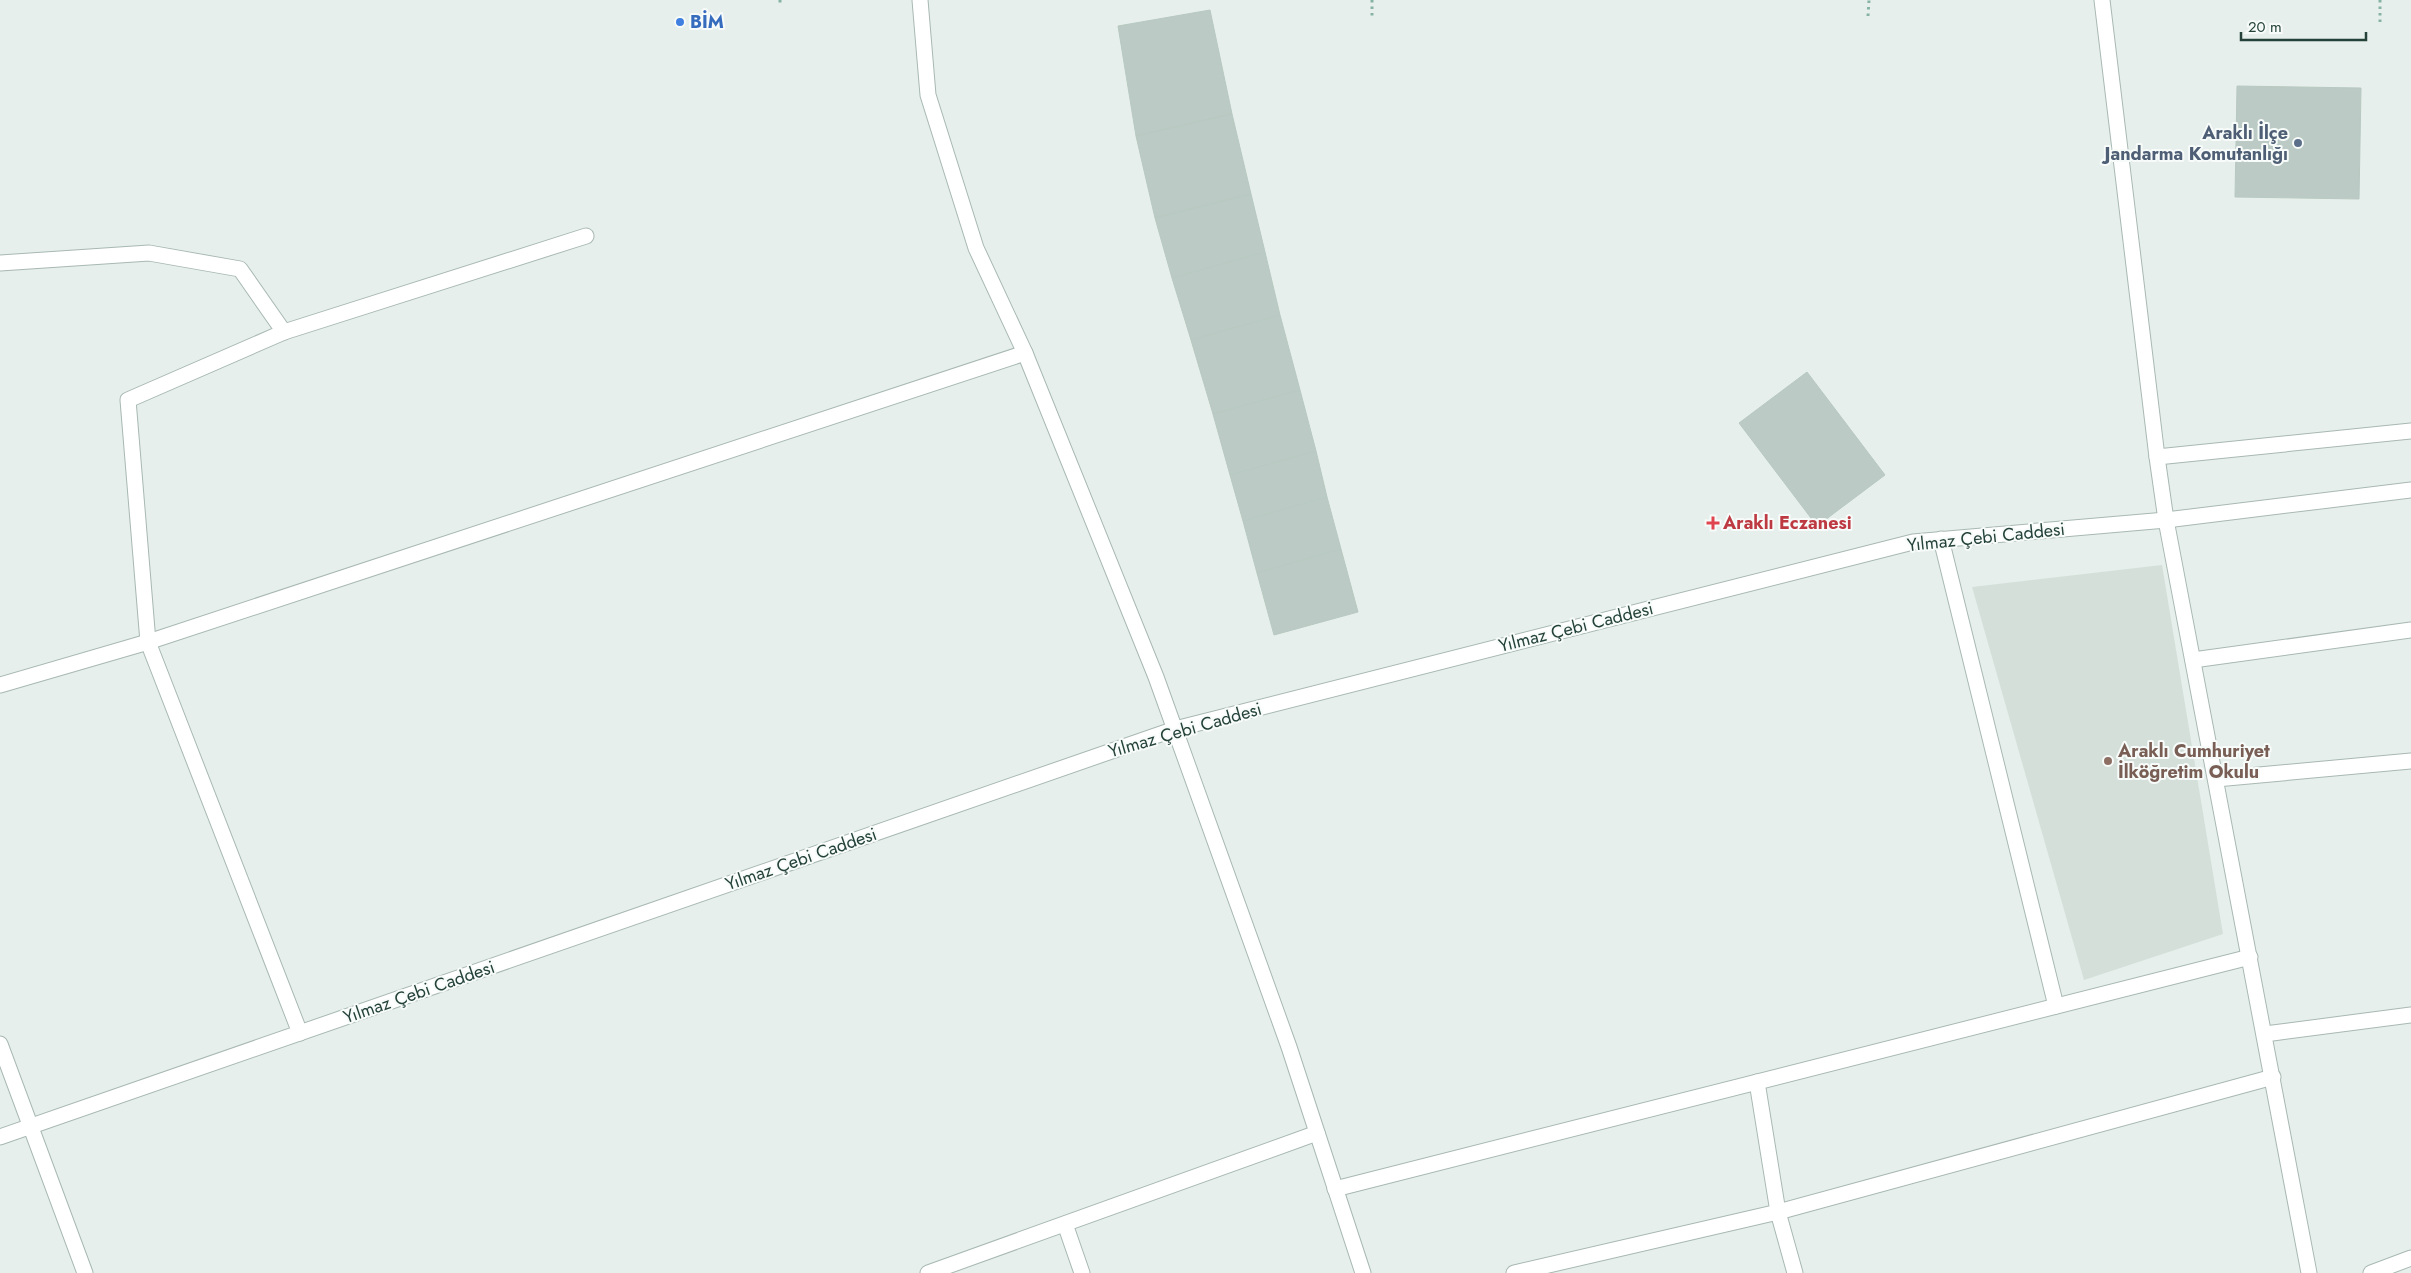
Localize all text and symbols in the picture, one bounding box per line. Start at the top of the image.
place label: BİM [690,9,724,35]
scale bar [2241,10,2366,42]
marker: BİM [674,16,686,28]
text: 20 m [2248,16,2282,38]
place label: Araklı İlçe Jandarma Komutanlığı [2102,120,2288,167]
marker: Araklı İlçe Jandarma Komutanlığı [2292,137,2304,149]
place label: Araklı Eczanesi [1722,510,1852,536]
street label: Yılmaz Çebi Caddesi [1906,516,2066,558]
marker: Araklı Eczanesi [1707,517,1719,529]
street label: Yılmaz Çebi Caddesi [1496,595,1656,659]
street label: Yılmaz Çebi Caddesi [1105,696,1265,764]
place label: Araklı Cumhuriyet İlköğretim Okulu [2117,738,2270,785]
marker: Araklı Cumhuriyet İlköğretim Okulu [2102,755,2114,767]
street label: Yılmaz Çebi Caddesi [722,821,880,897]
street label: Yılmaz Çebi Caddesi [340,954,498,1030]

